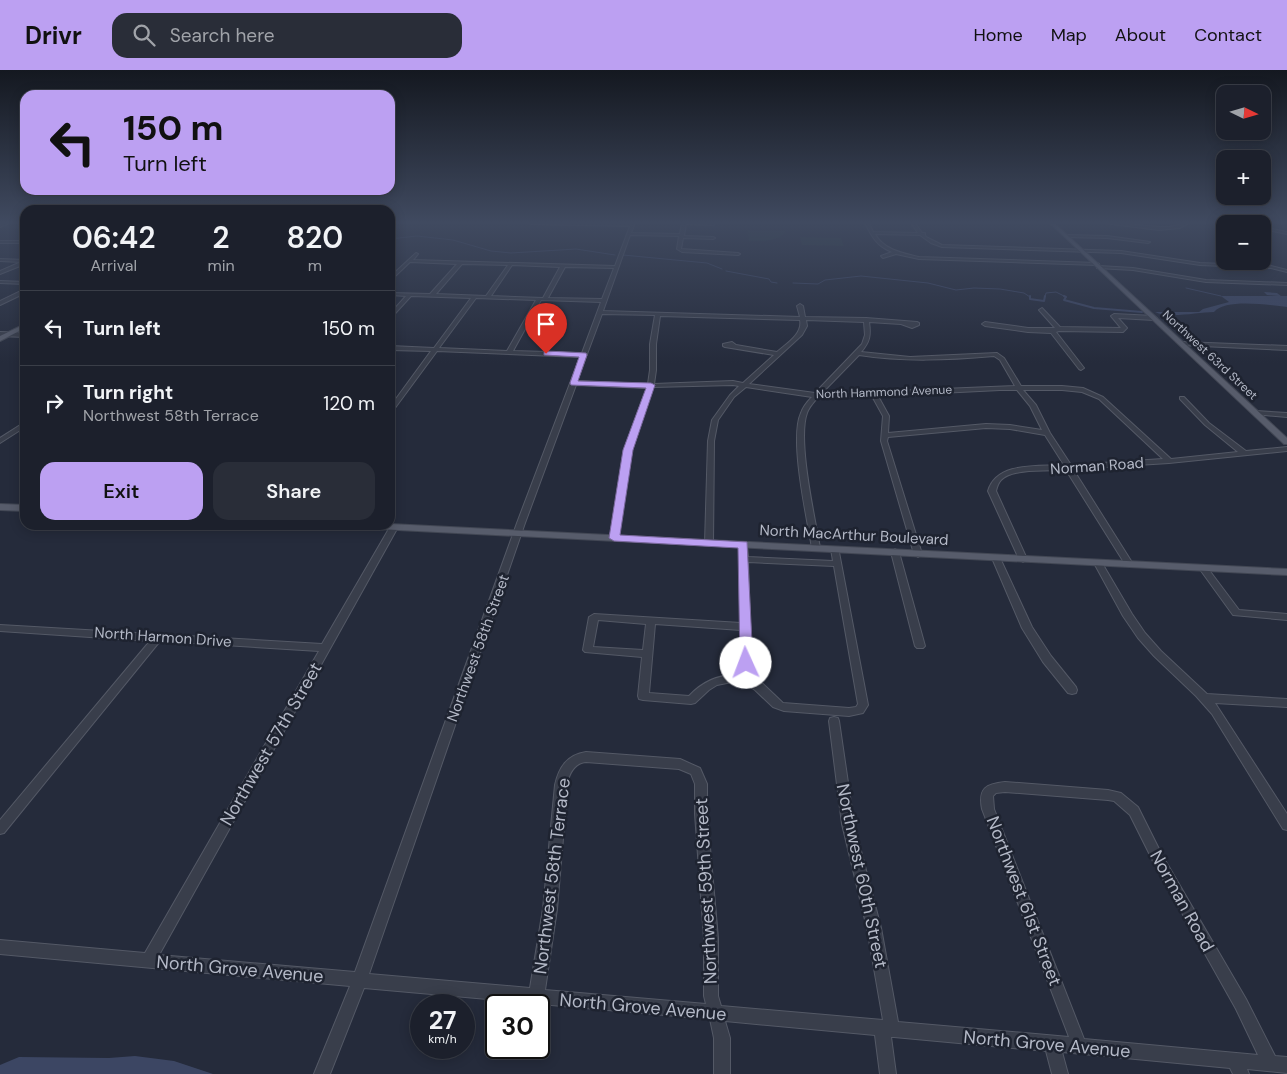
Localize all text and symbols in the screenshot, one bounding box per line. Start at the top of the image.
search box [112,13,462,58]
text: Drivr [25,20,82,51]
icon: search [130,21,158,49]
text: Search here [170,23,275,48]
text: Home [973,23,1023,47]
text: Map [1051,23,1087,47]
text: About [1115,23,1166,47]
text: Contact [1194,23,1262,47]
north arrow [1216,85,1271,140]
map controls [1216,85,1271,270]
text: 150 m [123,105,223,151]
icon: left [40,110,105,175]
text: Turn left [123,149,207,178]
button: + [1216,150,1271,205]
button: − [1216,215,1271,270]
text: 06:42 [72,218,155,257]
text: 2 [212,218,230,257]
text: 820 [287,218,343,257]
text: Arrival [90,255,137,276]
text: min [207,255,235,276]
text: m [308,255,322,276]
pin [525,303,567,354]
street label: Northwest 63rd Street [1159,307,1261,403]
icon: arrive [532,310,560,338]
icon: left [40,314,68,342]
text: Turn left [83,316,161,341]
text: 150 m [323,316,375,341]
text: Turn right [83,380,173,405]
street label: North Hammond Avenue [816,382,953,402]
icon: right [40,389,68,417]
text: 120 m [323,391,375,416]
text: Northwest 58th Terrace [83,405,259,426]
street label: Norman Road [1049,453,1145,479]
button: Exit [40,462,203,520]
button: Share [213,462,375,520]
street label: North MacArthur Boulevard [759,520,949,550]
street label: Northwest 58th Street [442,571,514,724]
street label: North Harmon Drive [94,622,232,652]
position arrow [719,636,771,688]
street label: Northwest 57th Street [214,658,328,830]
street label: Northwest 58th Terrace [528,776,576,976]
street label: Northwest 60th Street [831,782,893,970]
street label: Northwest 59th Street [689,797,723,985]
street label: Northwest 61st Street [981,813,1067,989]
street label: Norman Road [1144,846,1220,956]
street label: North Grove Avenue [156,950,324,988]
street label: North Grove Avenue [559,988,727,1026]
speed limit sign: 30 [485,994,550,1059]
text: 27 [429,1004,456,1037]
street label: North Grove Avenue [963,1025,1131,1063]
text: km/h [428,1031,457,1047]

